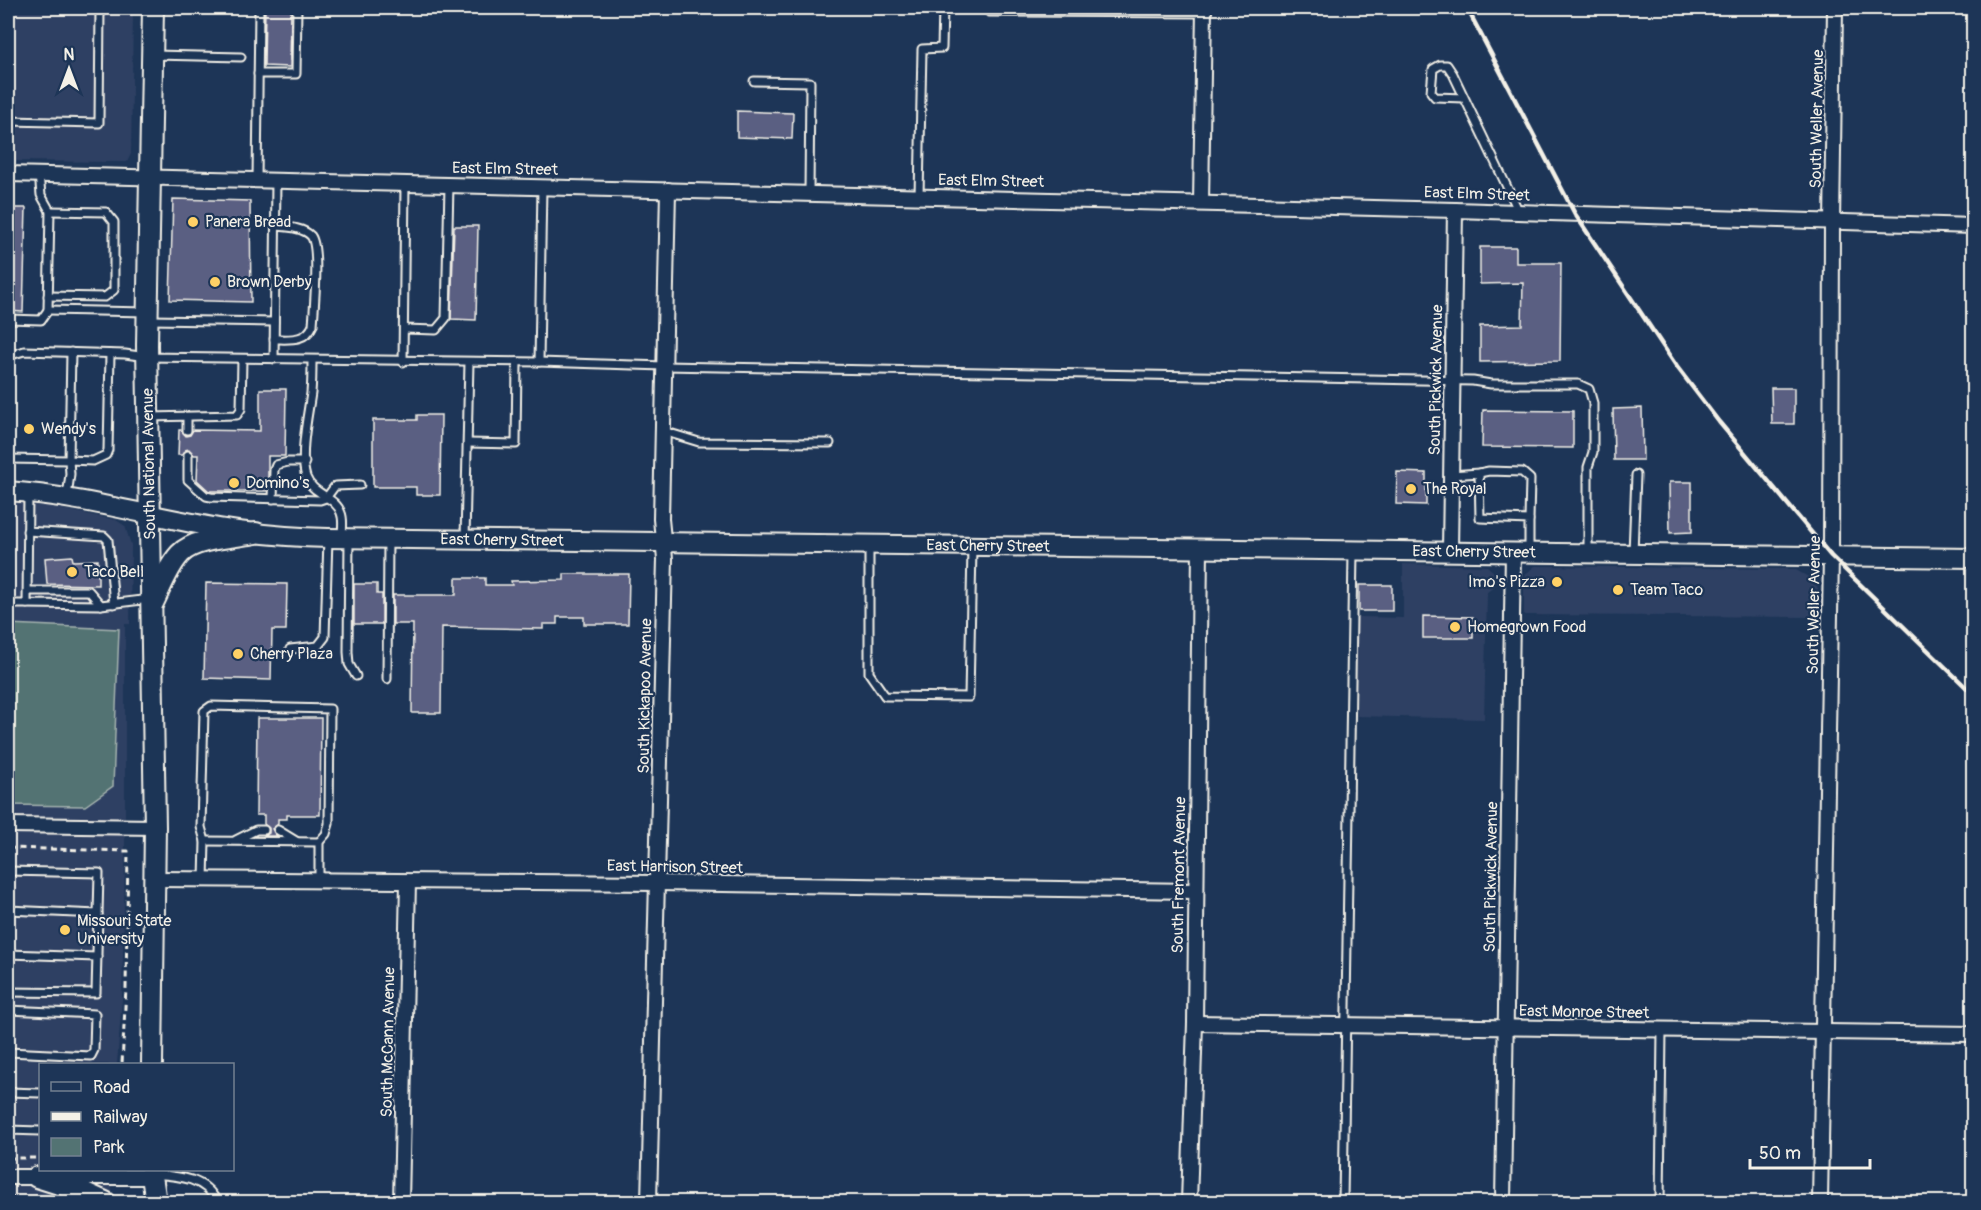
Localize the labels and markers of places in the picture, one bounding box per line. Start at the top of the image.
place label: Panera Bread [205,212,291,232]
marker: Panera Bread [186,215,200,229]
place label: Brown Derby [227,272,312,292]
marker: Brown Derby [208,275,222,289]
place label: Wendy's [41,419,96,439]
marker: Wendy's [22,422,36,436]
place label: Domino's [246,473,309,493]
marker: Domino's [227,476,241,490]
place label: The Royal [1423,479,1487,499]
marker: The Royal [1404,482,1418,496]
place label: Taco Bell [84,562,144,582]
marker: Taco Bell [65,565,79,579]
place label: Imo's Pizza [1468,572,1545,592]
marker: Imo's Pizza [1550,575,1564,589]
place label: Team Taco [1630,580,1703,600]
marker: Team Taco [1611,583,1625,597]
place label: Homegrown Food [1467,617,1586,637]
marker: Homegrown Food [1448,620,1462,634]
place label: Cherry Plaza [250,644,333,664]
marker: Cherry Plaza [231,647,245,661]
place label: Missouri State University [77,911,172,949]
marker: Missouri State University [58,923,72,937]

